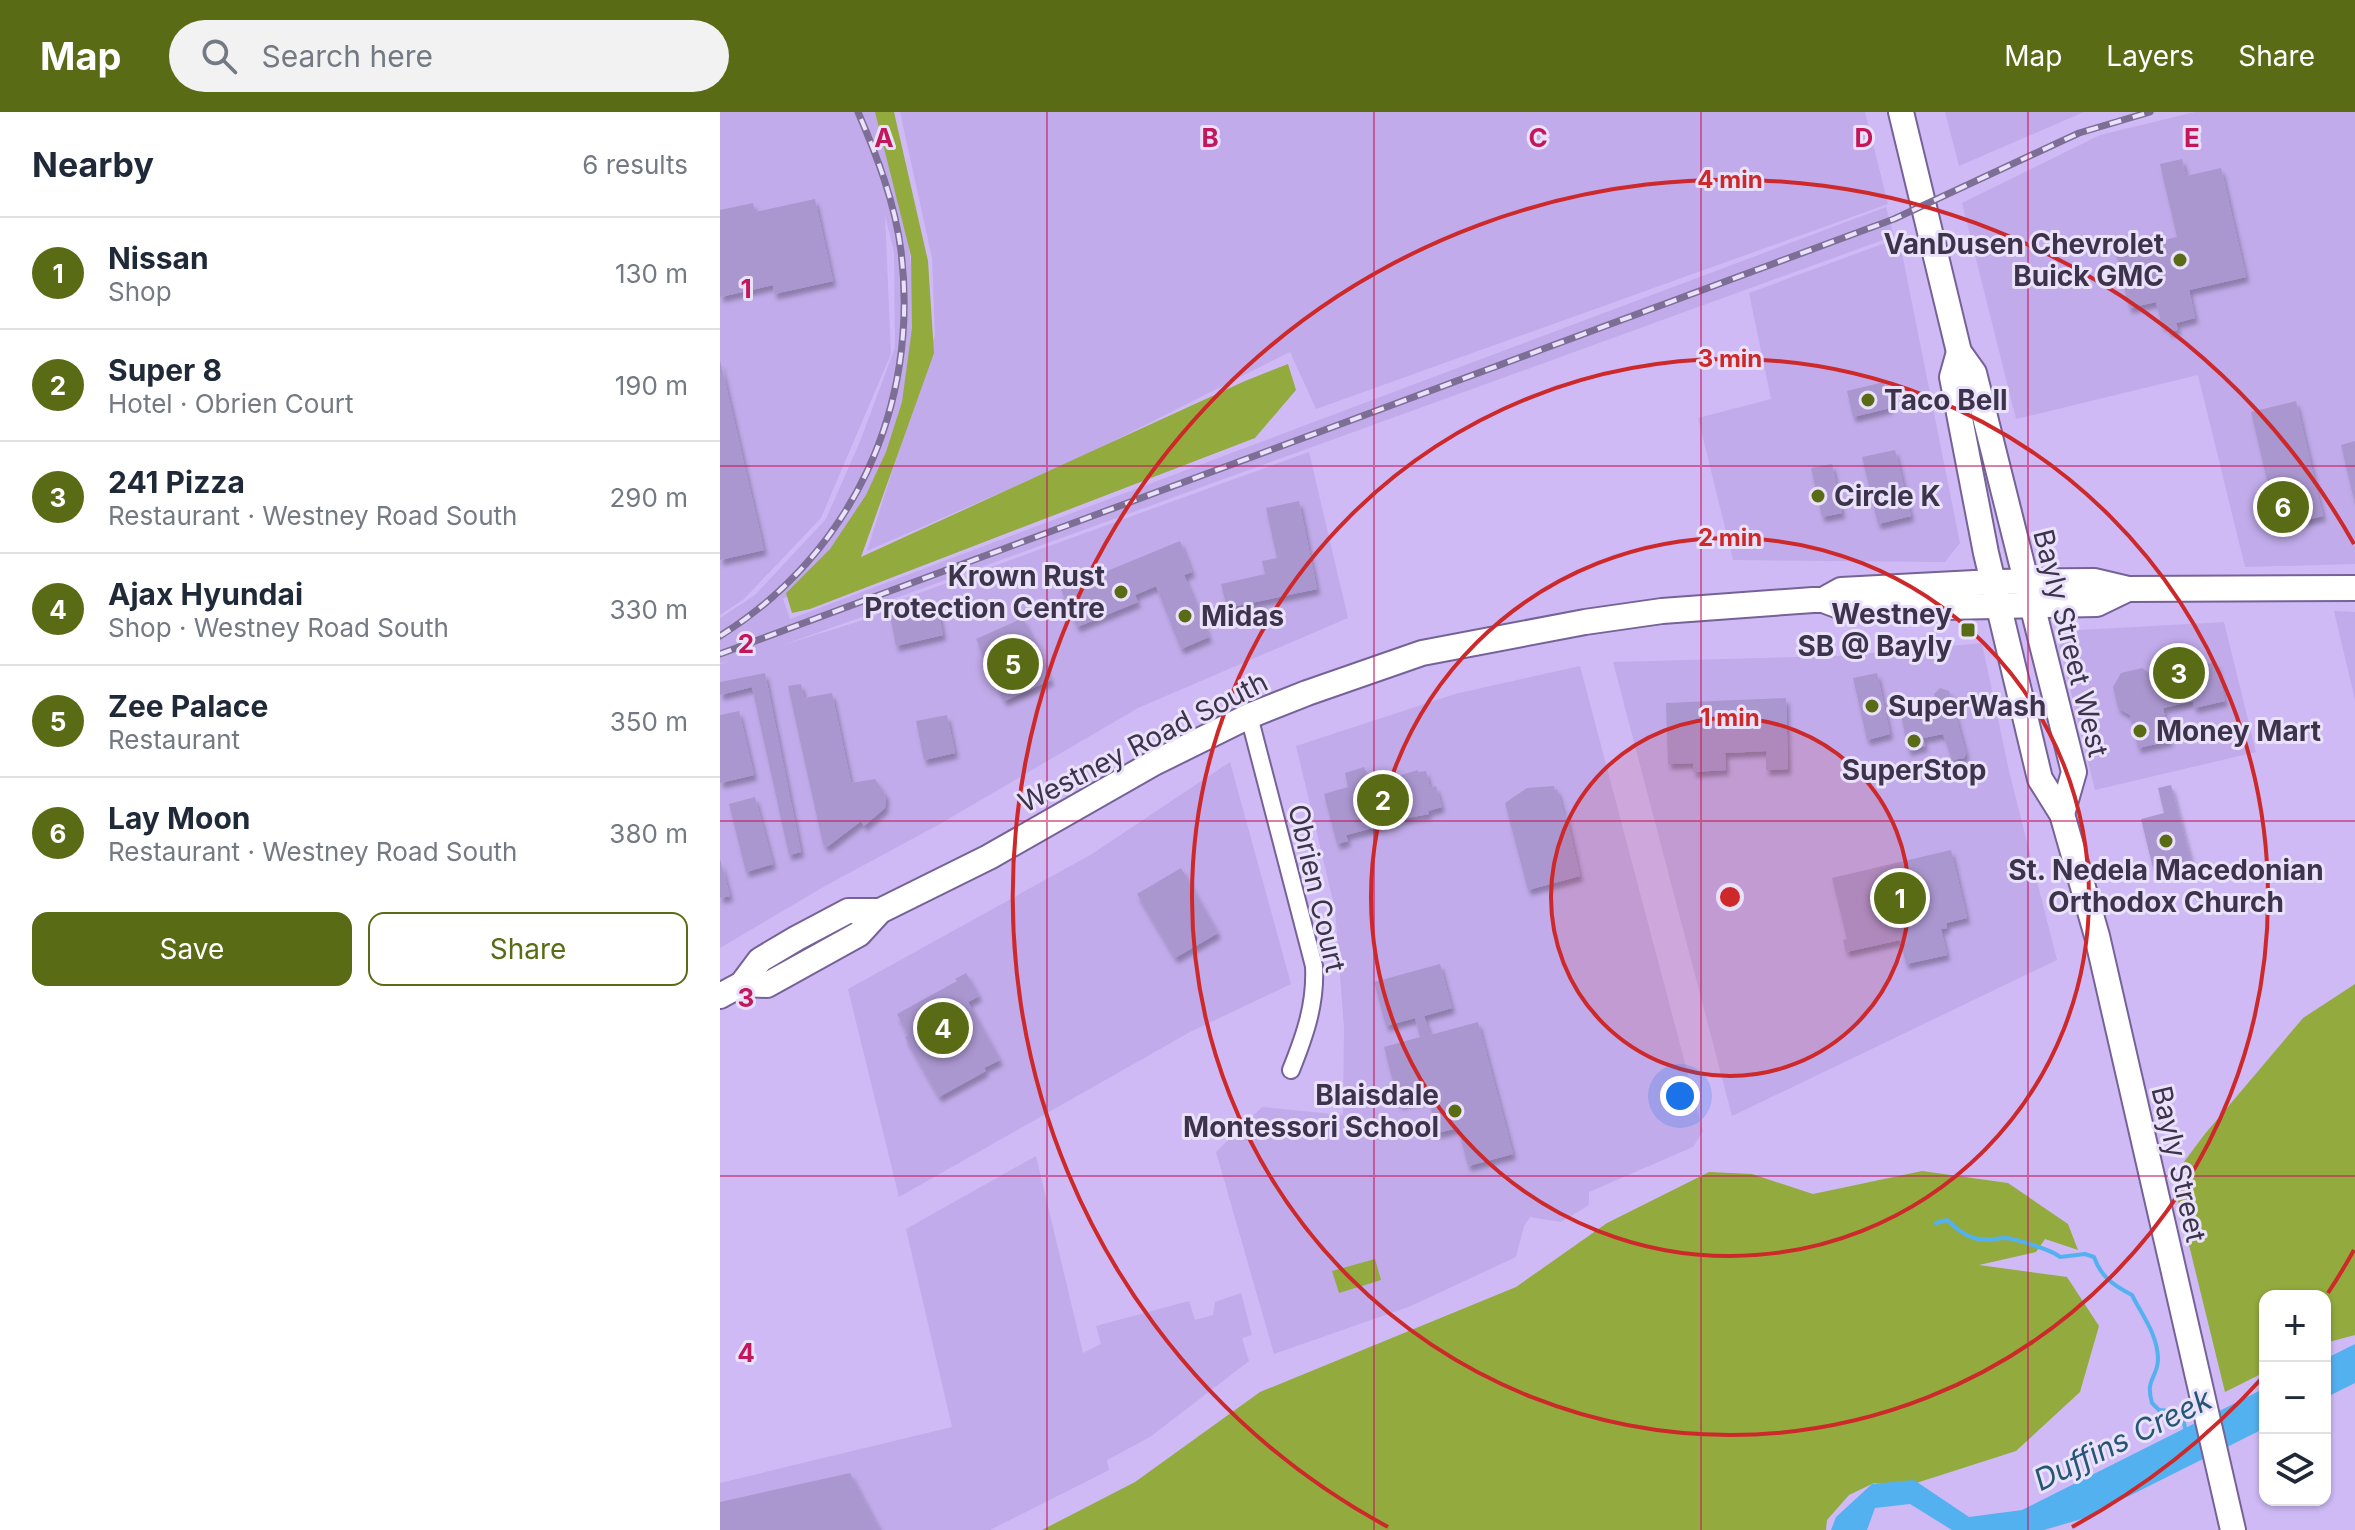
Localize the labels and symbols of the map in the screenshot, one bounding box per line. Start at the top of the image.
text: A [874,122,894,153]
text: B [1201,122,1219,153]
text: C [1528,122,1548,153]
text: D [1855,122,1873,153]
text: E [2184,122,2200,153]
text: 4 min [1697,165,1763,194]
place label: VanDusen Chevrolet Buick GMC [1883,227,2164,293]
marker: VanDusen Chevrolet Buick GMC [2171,251,2189,269]
text: 1 [740,273,752,304]
text: 3 min [1698,344,1762,373]
place label: Taco Bell [1884,383,2008,417]
marker: Taco Bell [1859,391,1877,409]
pin: 6 [2257,477,2309,537]
place label: Circle K [1834,479,1941,513]
marker: Circle K [1809,487,1827,505]
text: 2 min [1698,523,1762,552]
street label: Bayly Street West [2026,526,2116,760]
place label: Krown Rust Protection Centre [864,559,1105,625]
marker: Krown Rust Protection Centre [1112,583,1130,601]
place label: Westney SB @ Bayly [1797,597,1952,663]
place label: Midas [1201,599,1284,633]
marker: Midas [1176,607,1194,625]
marker: Westney SB @ Bayly [1959,621,1977,639]
text: 2 [738,628,754,659]
pin: 5 [987,634,1039,694]
pin: 3 [2153,643,2205,703]
street label: Westney Road South [1013,664,1273,820]
place label: SuperWash [1888,689,2046,723]
marker: SuperWash [1863,697,1881,715]
text: 1 min [1700,703,1760,732]
place label: Money Mart [2156,714,2321,748]
marker: Money Mart [2131,722,2149,740]
marker: SuperStop [1905,732,1923,750]
place label: SuperStop [1842,753,1986,787]
pin: 2 [1357,770,1409,830]
street label: Obrien Court [1281,801,1353,975]
marker: St. Nedela Macedonian Orthodox Church [2157,832,2175,850]
place label: St. Nedela Macedonian Orthodox Church [2008,853,2324,919]
pin: 1 [1874,868,1926,928]
centre of rings [1716,883,1744,911]
text: 3 [738,982,754,1013]
pin: 4 [917,998,969,1058]
your location [1660,1076,1700,1116]
place label: Blaisdale Montessori School [1183,1078,1439,1144]
street label: Bayly Street [2145,1083,2213,1245]
marker: Blaisdale Montessori School [1446,1102,1464,1120]
text: 4 [737,1337,755,1368]
water label: Duffins Creek [2028,1380,2218,1498]

